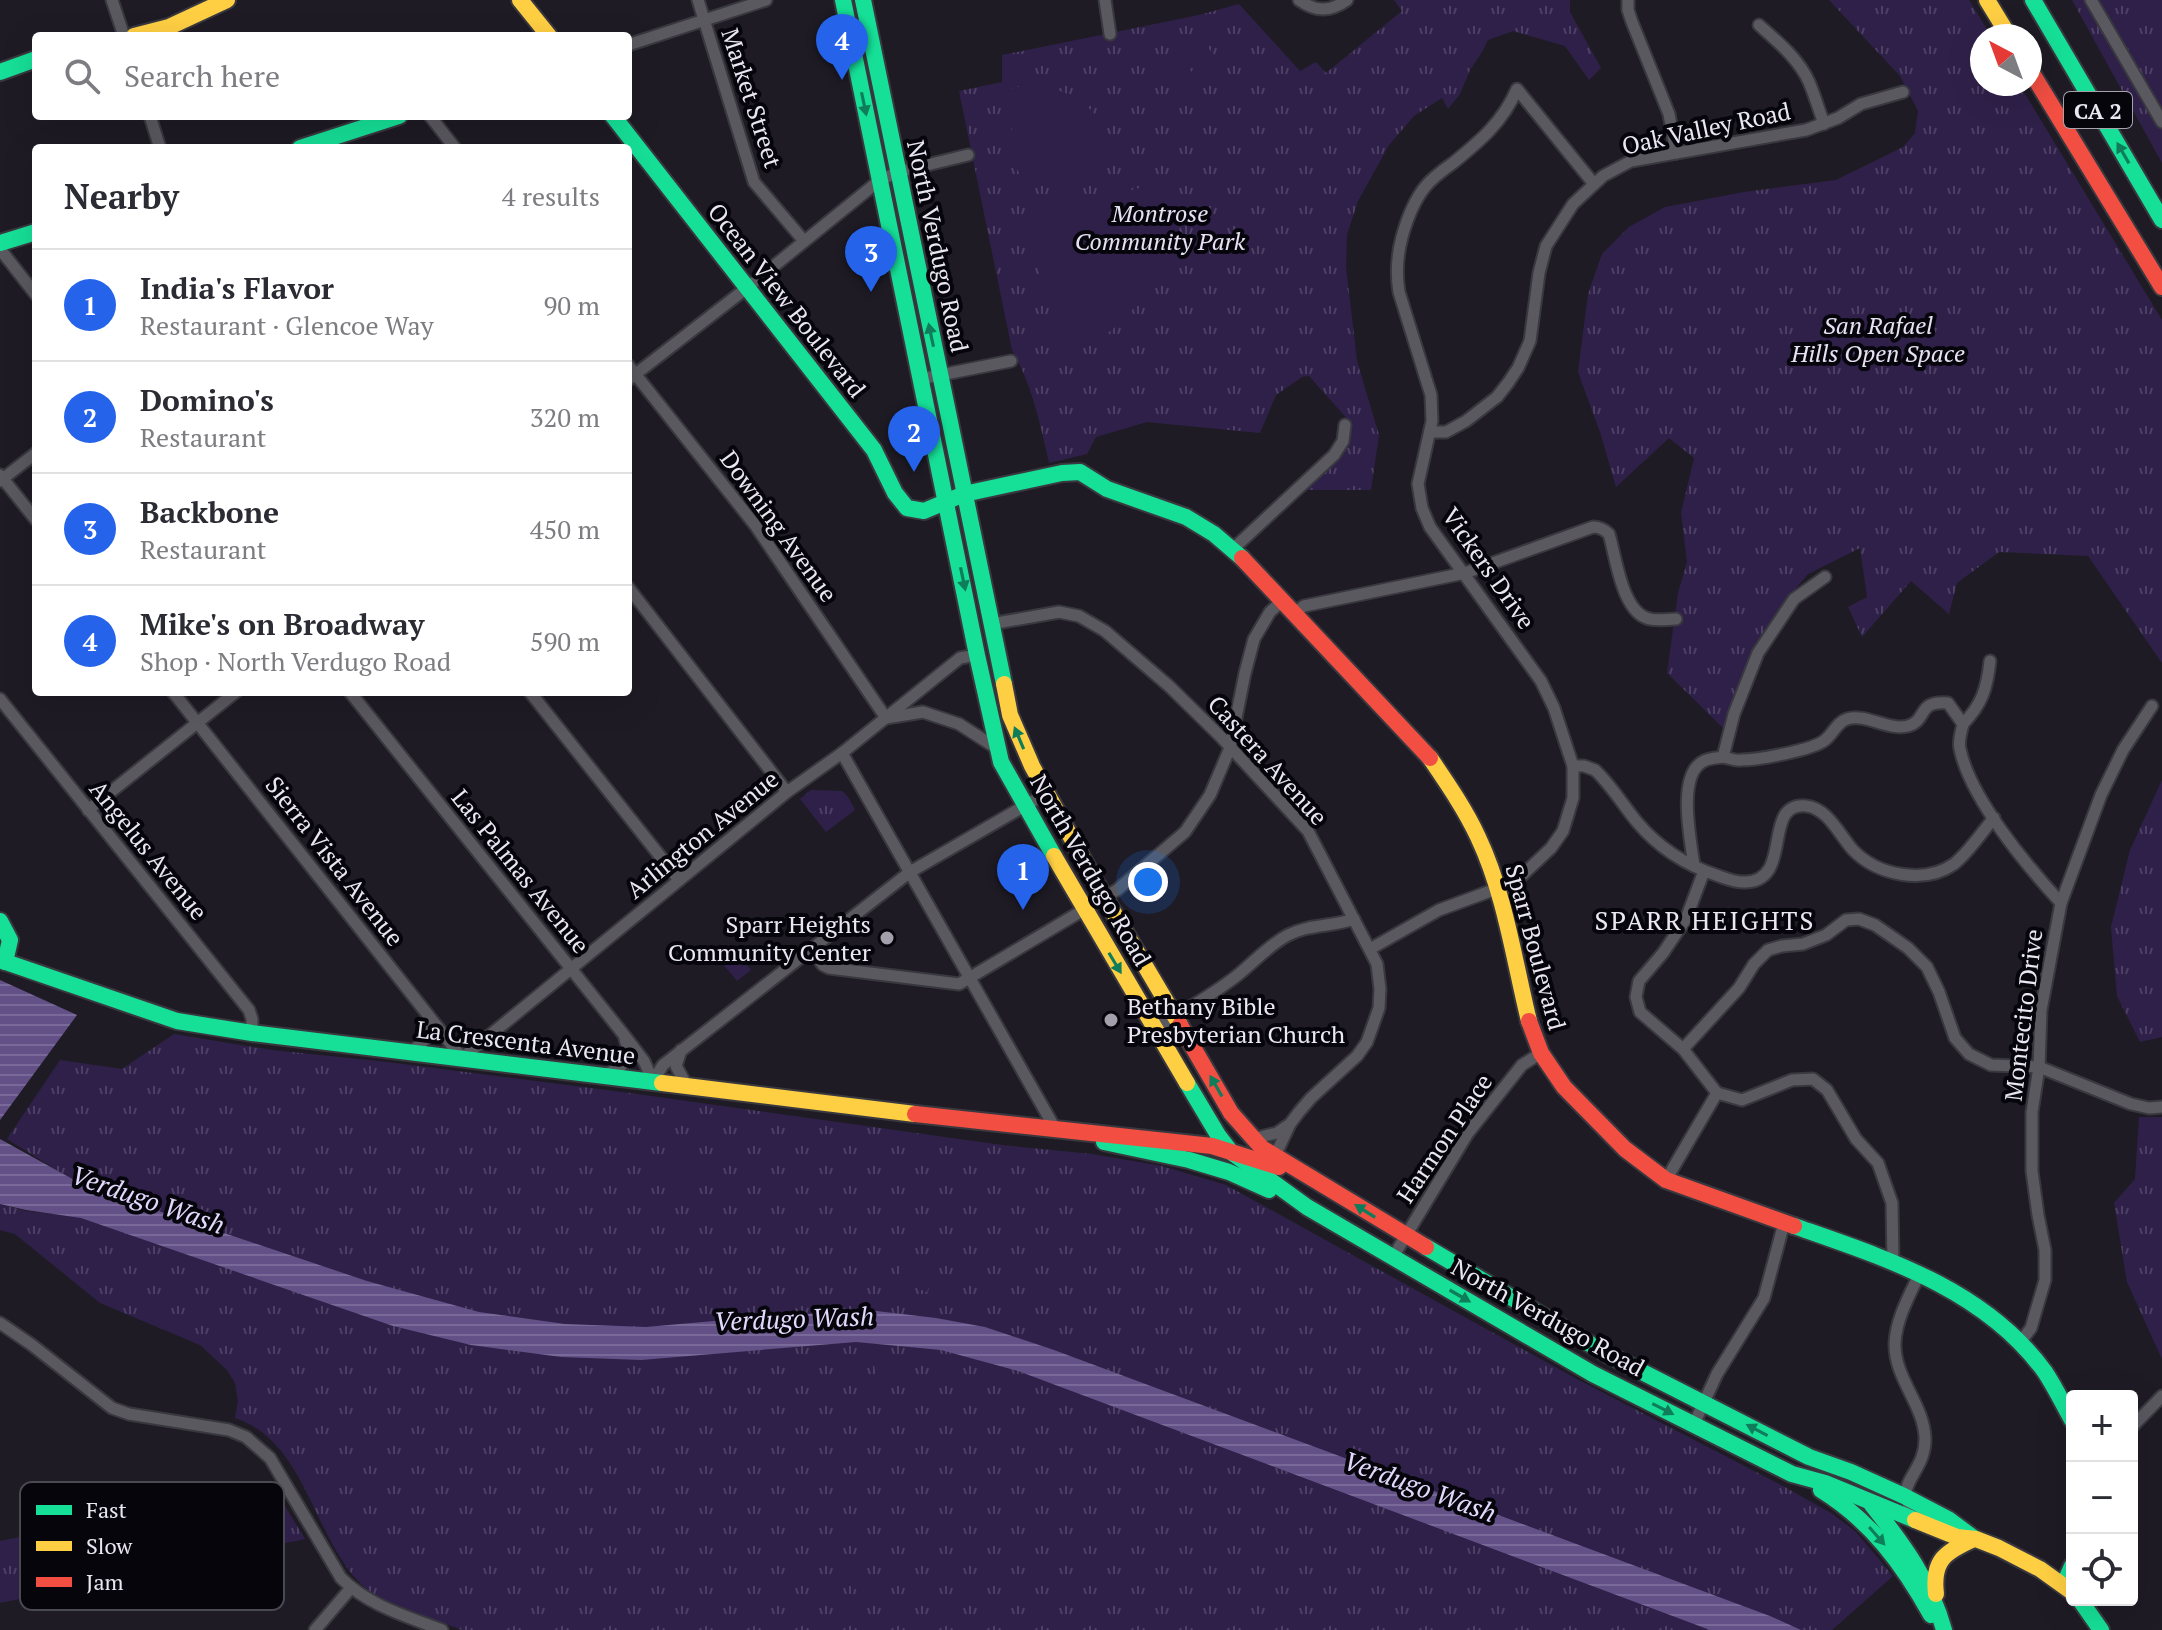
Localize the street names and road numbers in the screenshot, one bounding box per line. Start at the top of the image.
street label: Market Street [714,24,790,172]
road number: CA 2 [2064,92,2132,128]
street label: Oak Valley Road [1619,95,1793,161]
street label: North Verdugo Road [900,137,976,355]
street label: Ocean View Boulevard [701,196,873,404]
street label: Downing Avenue [713,444,845,608]
street label: Vickers Drive [1435,501,1543,635]
street label: Castera Avenue [1201,688,1335,832]
street label: Arlington Avenue [619,763,785,905]
street label: North Verdugo Road [1023,768,1159,972]
street label: Sierra Vista Avenue [259,770,411,952]
street label: Angelus Avenue [83,774,215,926]
street label: Las Palmas Avenue [445,782,597,960]
street label: Sparr Boulevard [1499,861,1573,1033]
street label: Montecito Drive [1997,927,2049,1103]
street label: La Crescenta Avenue [415,1013,637,1071]
street label: Harmon Place [1389,1067,1499,1209]
street label: North Verdugo Road [1446,1251,1650,1383]

